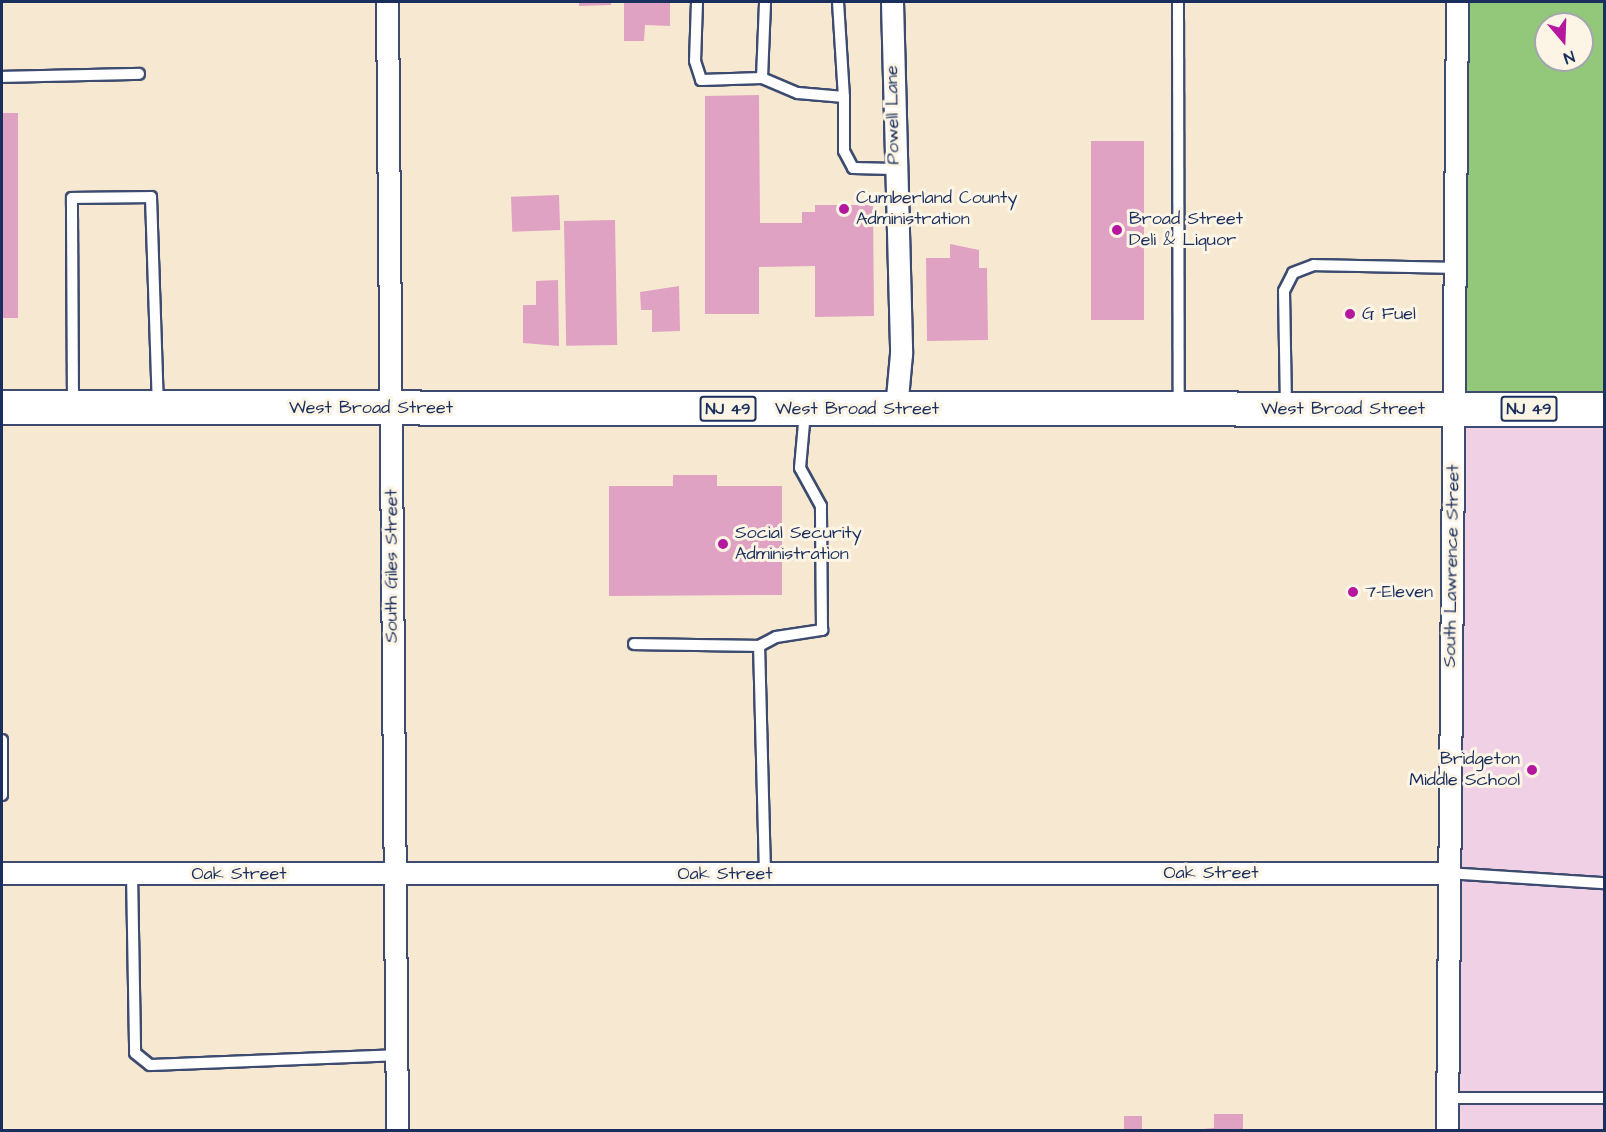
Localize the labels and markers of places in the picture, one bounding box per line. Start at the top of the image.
place label: Cumberland County Administration [856,188,1017,230]
marker: Cumberland County Administration [837,202,851,216]
place label: Broad Street Deli & Liquor [1129,209,1243,252]
marker: Broad Street Deli & Liquor [1110,223,1124,237]
place label: G Fuel [1362,303,1416,325]
marker: G Fuel [1343,307,1357,321]
place label: Social Security Administration [735,523,862,566]
marker: Social Security Administration [716,537,730,551]
place label: 7-Eleven [1365,581,1433,603]
marker: 7-Eleven [1346,585,1360,599]
place label: Bridgeton Middle School [1409,749,1520,792]
marker: Bridgeton Middle School [1525,763,1539,777]

